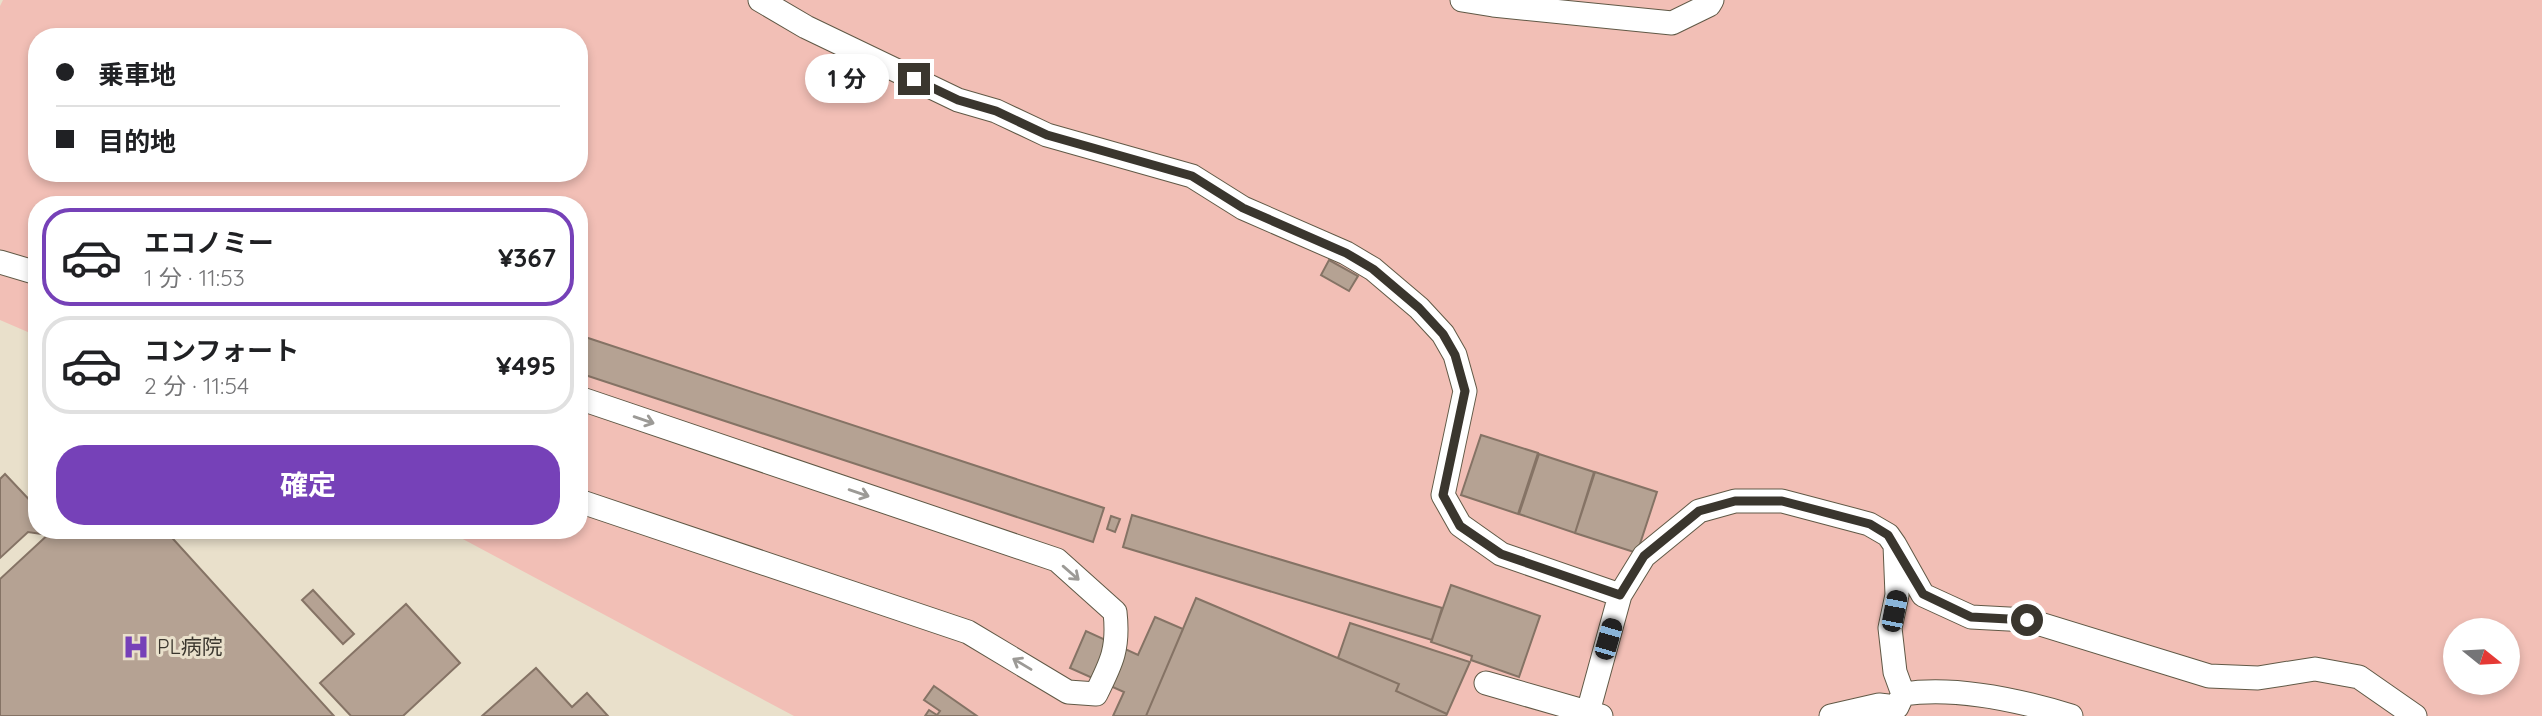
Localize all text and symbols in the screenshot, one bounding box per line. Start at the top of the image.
callout: 1 分 [806,55,890,104]
text: 乗車地 [98,58,176,91]
route end [898,63,930,95]
text: 1 分 [828,64,866,93]
text: 目的地 [98,125,176,158]
icon: car [60,226,123,289]
text: エコノミー [144,226,274,259]
text: ¥367 [498,241,556,274]
text: 1 分 · 11:53 [144,263,245,292]
icon: car [60,334,123,397]
text: コンフォート [144,334,299,367]
text: ¥495 [496,349,556,382]
text: 2 分 · 11:54 [144,371,249,400]
one-way arrow [633,414,655,427]
button: 確定 [56,445,560,525]
one-way arrow [848,488,870,500]
one-way arrow [1062,565,1080,581]
car [1880,588,1909,634]
route start [2011,604,2043,636]
car [1593,616,1624,662]
north arrow [2443,618,2520,695]
map controls [2443,618,2520,695]
hospital icon: PL病院 [121,632,151,662]
place label: PL病院 [157,633,223,659]
one-way arrow [1012,657,1032,671]

